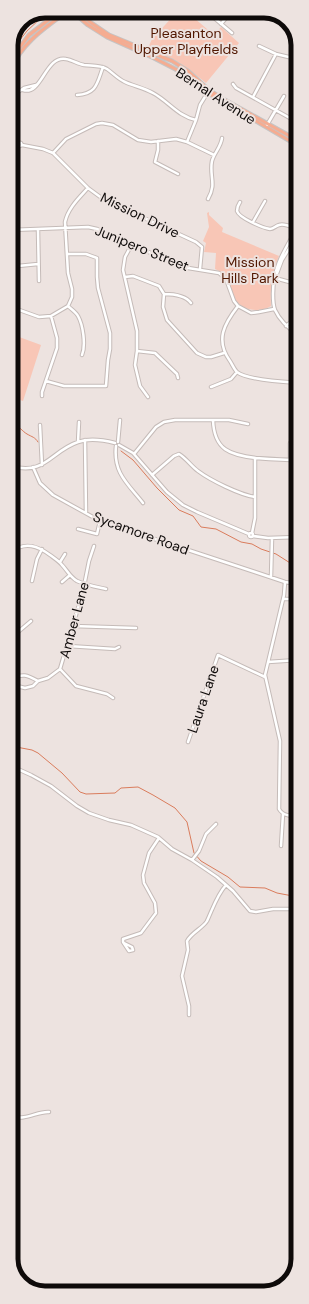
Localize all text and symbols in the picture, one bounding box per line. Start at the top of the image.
park label: Pleasanton Upper Playfields [134,24,238,58]
street label: Bernal Avenue [173,63,259,129]
street label: Mission Drive [98,188,183,242]
street label: Junipero Street [92,221,192,275]
park label: Mission Hills Park [221,253,279,287]
street label: Sycamore Road [91,507,191,559]
street label: Amber Lane [55,580,93,660]
street label: Laura Lane [183,663,223,735]

